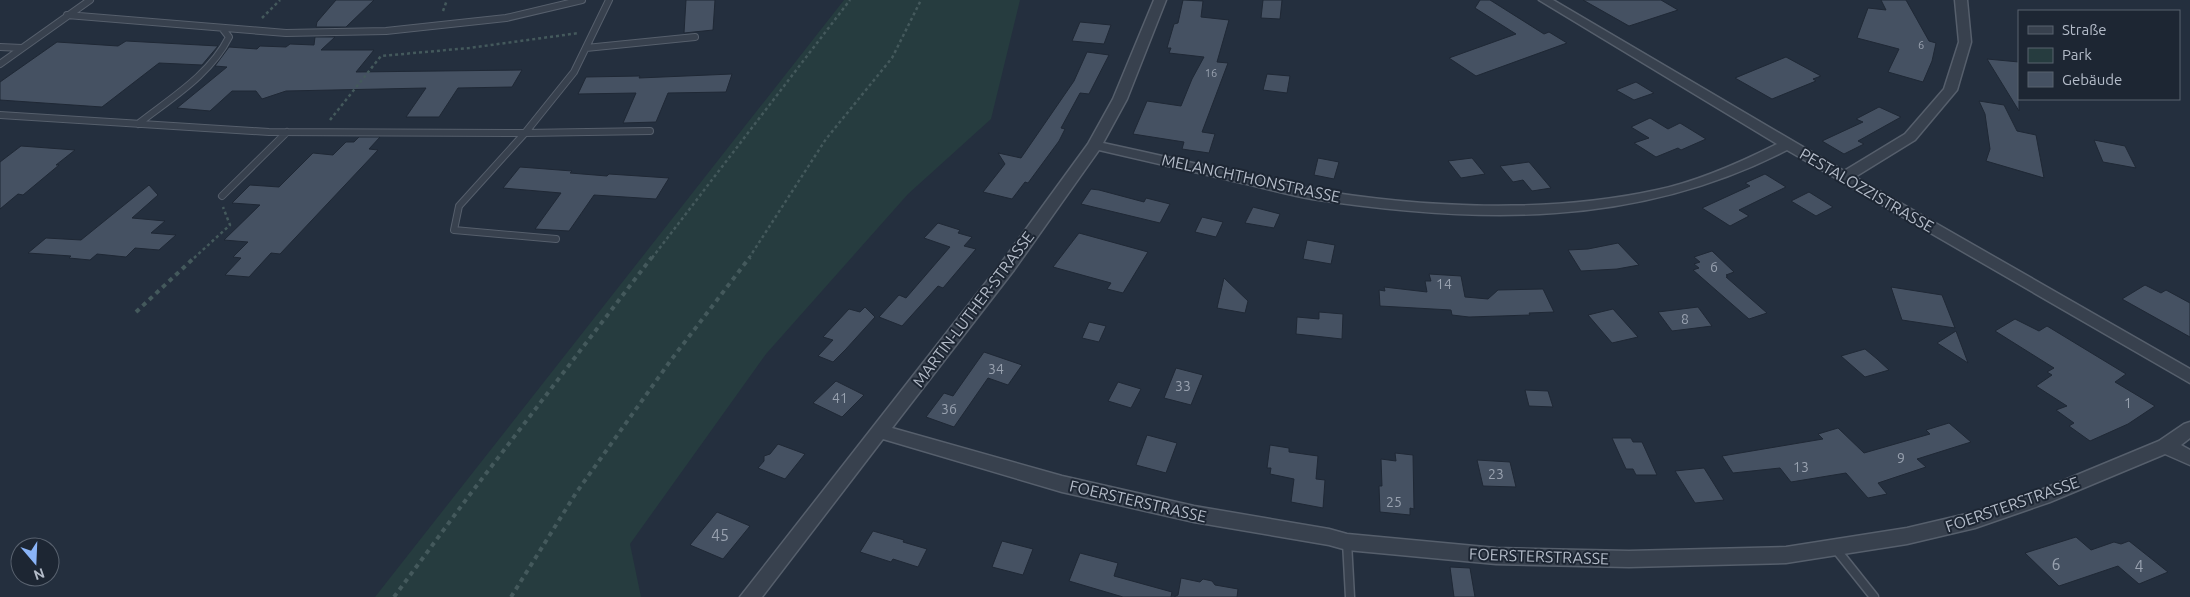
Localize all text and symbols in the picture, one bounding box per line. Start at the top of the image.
legend [2018,10,2180,100]
text: Straße [2062,21,2106,38]
house number: 6 [1918,39,1924,51]
text: Park [2062,46,2092,63]
house number: 16 [1205,67,1217,79]
text: Gebäude [2062,71,2122,88]
street label: PESTALOZZISTRASSE [1797,144,1937,236]
street label: MELANCHTHONSTRASSE [1160,150,1342,206]
street label: MARTIN-LUTHER-STRASSE [909,228,1037,390]
house number: 6 [1710,259,1718,275]
house number: 14 [1436,276,1452,292]
house number: 8 [1681,311,1689,327]
house number: 34 [988,361,1004,377]
house number: 33 [1175,378,1191,394]
house number: 41 [832,390,848,406]
house number: 1 [2124,395,2132,411]
house number: 36 [941,401,957,417]
house number: 9 [1897,450,1905,466]
house number: 13 [1793,459,1809,475]
house number: 23 [1488,466,1504,482]
street label: FOERSTERSTRASSE [1943,473,2081,535]
street label: FOERSTERSTRASSE [1068,476,1208,526]
house number: 25 [1386,494,1402,510]
house number: 45 [711,526,729,544]
north arrow [10,537,60,587]
street label: FOERSTERSTRASSE [1469,545,1609,567]
house number: 6 [2051,555,2061,573]
house number: 4 [2134,557,2144,575]
text: N [32,565,47,584]

